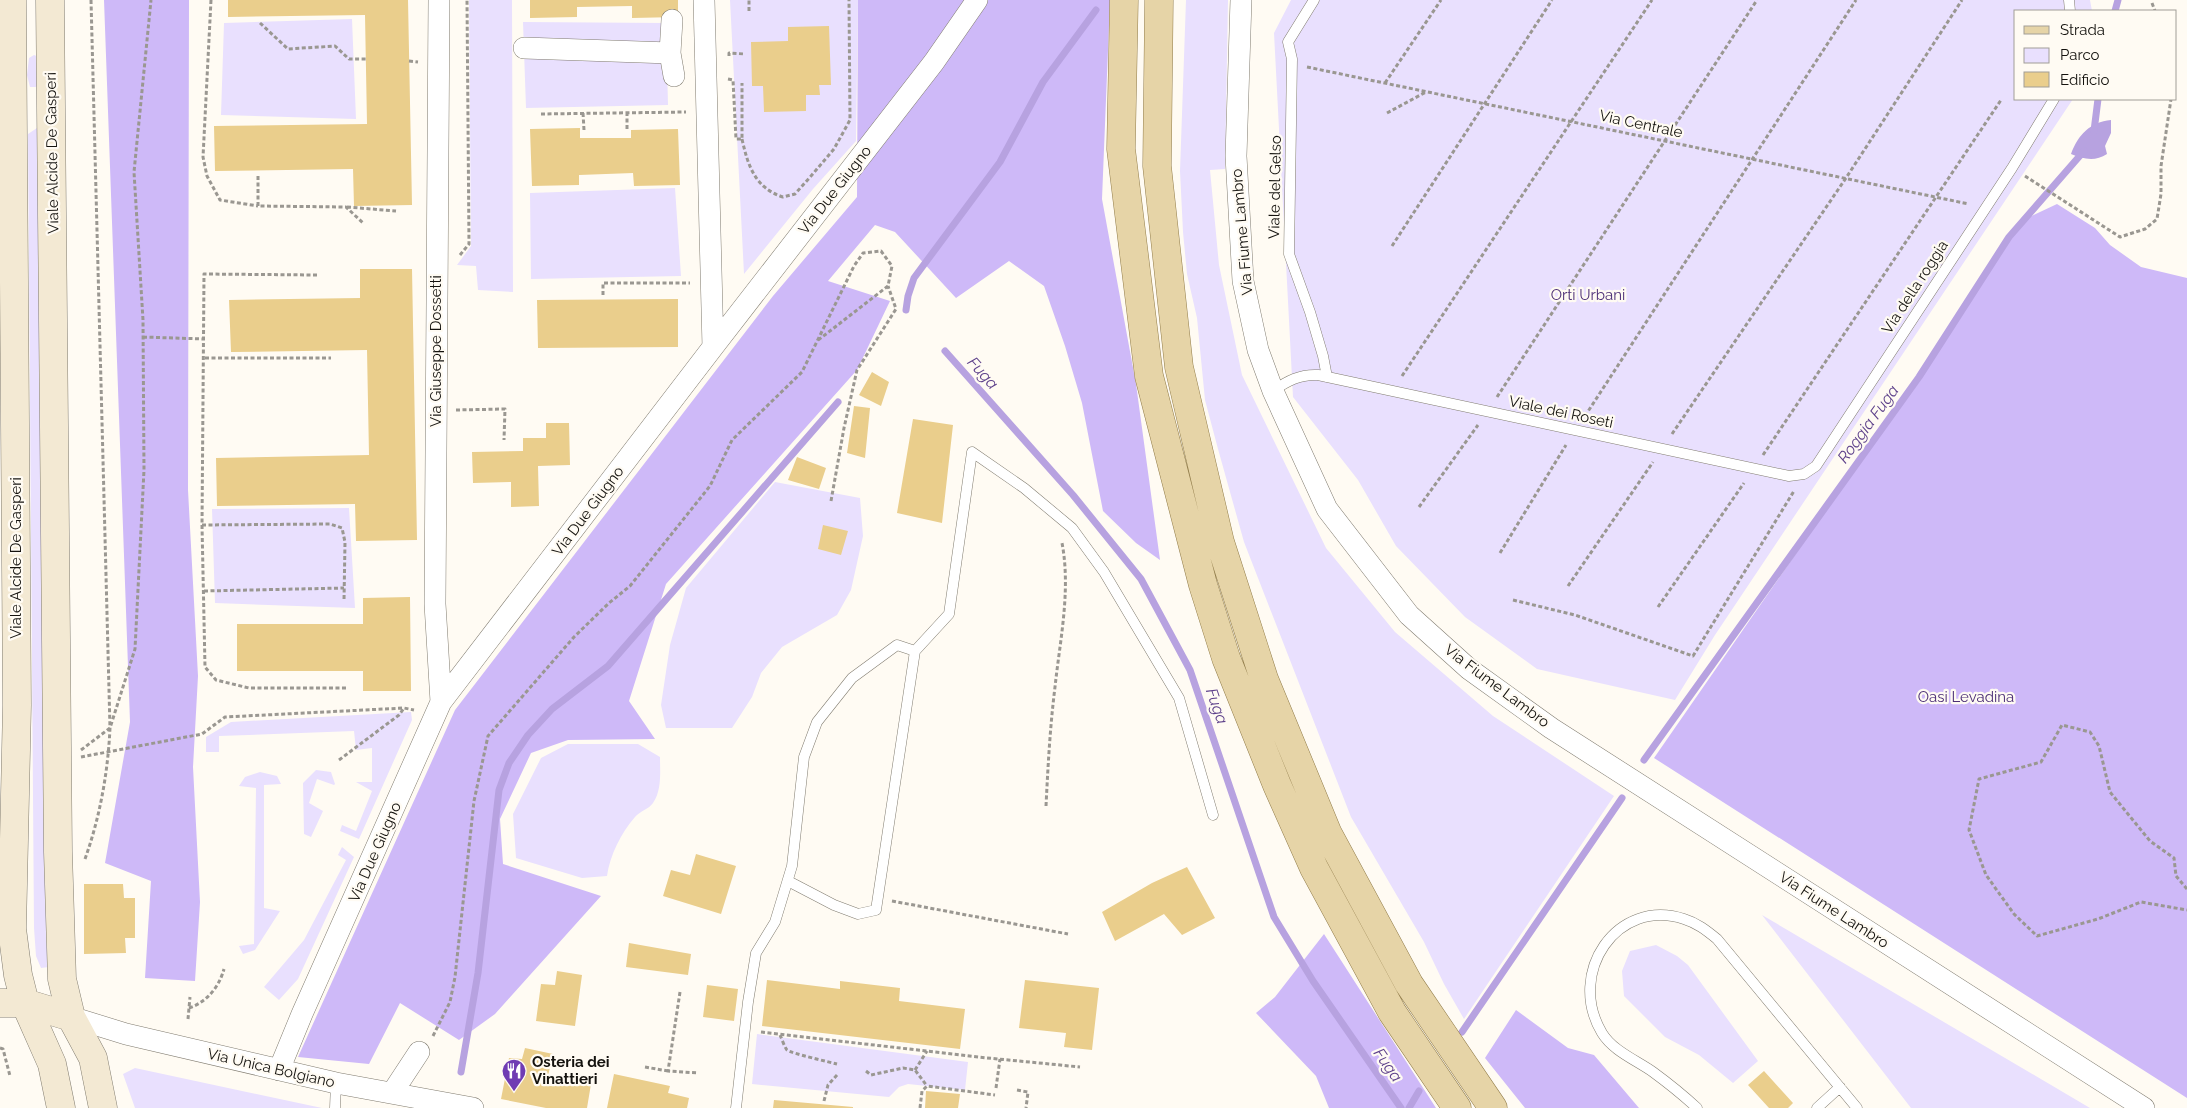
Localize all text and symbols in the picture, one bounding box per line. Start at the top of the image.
legend [2014,10,2177,100]
text: Strada [2060,21,2105,39]
text: Parco [2060,46,2100,64]
text: Edificio [2060,71,2110,89]
street label: Viale Alcide De Gasperi [42,72,62,234]
street label: Via Centrale [1598,106,1684,142]
street label: Viale del Gelso [1265,135,1285,239]
street label: Via Due Giugno [795,142,875,238]
street label: Via Fiume Lambro [1228,168,1256,296]
street label: Via della roggia [1878,237,1952,337]
street label: Via Giuseppe Dossetti [427,275,445,427]
park label: Orti Urbani [1551,286,1625,304]
water label: Fuga [964,353,1003,393]
water label: Roggia Fuga [1833,381,1903,467]
street label: Viale dei Roseti [1507,392,1615,432]
street label: Via Due Giugno [548,463,628,559]
street label: Viale Alcide De Gasperi [7,477,25,639]
street label: Via Fiume Lambro [1441,641,1553,731]
water label: Fuga [1202,686,1232,727]
park label: Oasi Levadina [1918,688,2014,706]
street label: Via Due Giugno [345,799,405,905]
street label: Via Fiume Lambro [1776,868,1892,952]
water label: Fuga [1370,1044,1407,1086]
street label: Via Unica Bolgiano [205,1045,337,1091]
place label: Osteria dei Vinattieri [532,1053,610,1088]
restaurant icon: Osteria dei Vinattieri [501,1058,527,1092]

